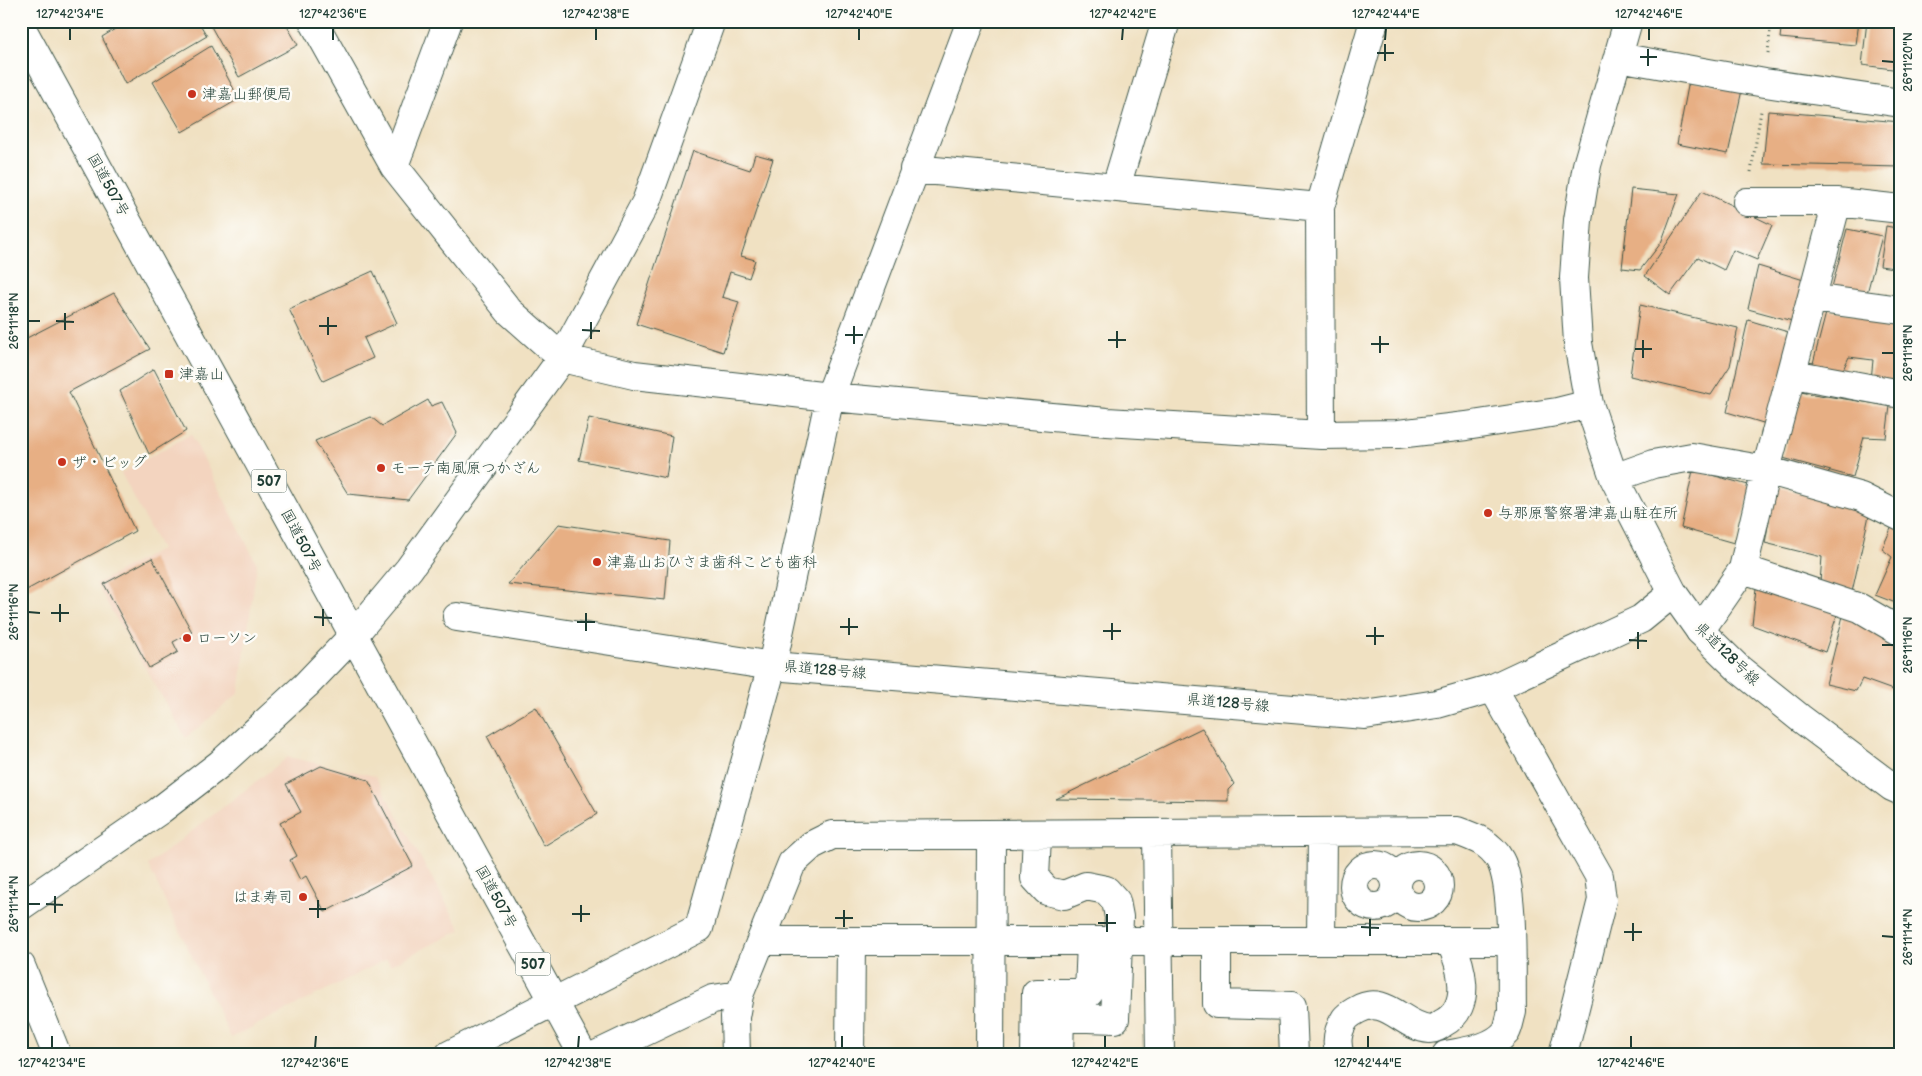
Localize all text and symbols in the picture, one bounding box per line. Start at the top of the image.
text: 127°42'34"E [36,7,104,22]
text: 127°42'36"E [299,7,367,22]
text: 127°42'38"E [563,7,630,22]
text: 127°42'40"E [826,7,893,22]
text: 127°42'42"E [1089,7,1157,22]
text: 127°42'44"E [1352,7,1420,22]
text: 127°42'46"E [1615,7,1683,22]
text: 26°11'20"N [1901,32,1916,92]
place label: 津嘉山郵便局 [202,85,292,104]
marker: 津嘉山郵便局 [186,88,198,100]
street label: 国道507号 [83,150,133,220]
text: 26°11'18"N [7,293,22,349]
text: 26°11'18"N [1901,325,1916,381]
place label: 津嘉山 [179,365,224,384]
marker: 津嘉山 [163,368,175,380]
place label: ザ・ビッグ [72,453,147,472]
marker: ザ・ビッグ [56,456,68,468]
place label: モーテ南風原つかざん [391,459,541,478]
marker: モーテ南風原つかざん [375,462,387,474]
road number: 507 [252,470,286,492]
place label: 与那原警察署津嘉山駐在所 [1498,504,1678,523]
street label: 国道507号 [276,506,326,576]
marker: 与那原警察署津嘉山駐在所 [1482,507,1494,519]
place label: 津嘉山おひさま歯科こども歯科 [607,553,817,572]
marker: 津嘉山おひさま歯科こども歯科 [591,556,603,568]
text: 26°11'16"N [7,583,22,641]
text: 26°11'16"N [1901,616,1916,674]
street label: 県道128号線 [1690,618,1764,690]
place label: ローソン [197,629,257,648]
marker: ローソン [181,632,193,644]
street label: 県道128号線 [783,657,867,683]
street label: 県道128号線 [1186,690,1270,716]
street label: 国道507号 [471,862,521,932]
text: 26°11'14"N [7,875,22,933]
place label: はま寿司 [233,888,293,907]
marker: はま寿司 [297,891,309,903]
text: 26°11'14"N [1901,908,1916,966]
road number: 507 [516,952,550,976]
text: 127°42'34"E [18,1056,86,1071]
text: 127°42'36"E [281,1056,349,1071]
text: 127°42'38"E [545,1056,612,1071]
text: 127°42'40"E [809,1056,876,1071]
text: 127°42'42"E [1071,1056,1139,1071]
text: 127°42'44"E [1334,1056,1402,1071]
text: 127°42'46"E [1597,1056,1665,1071]

